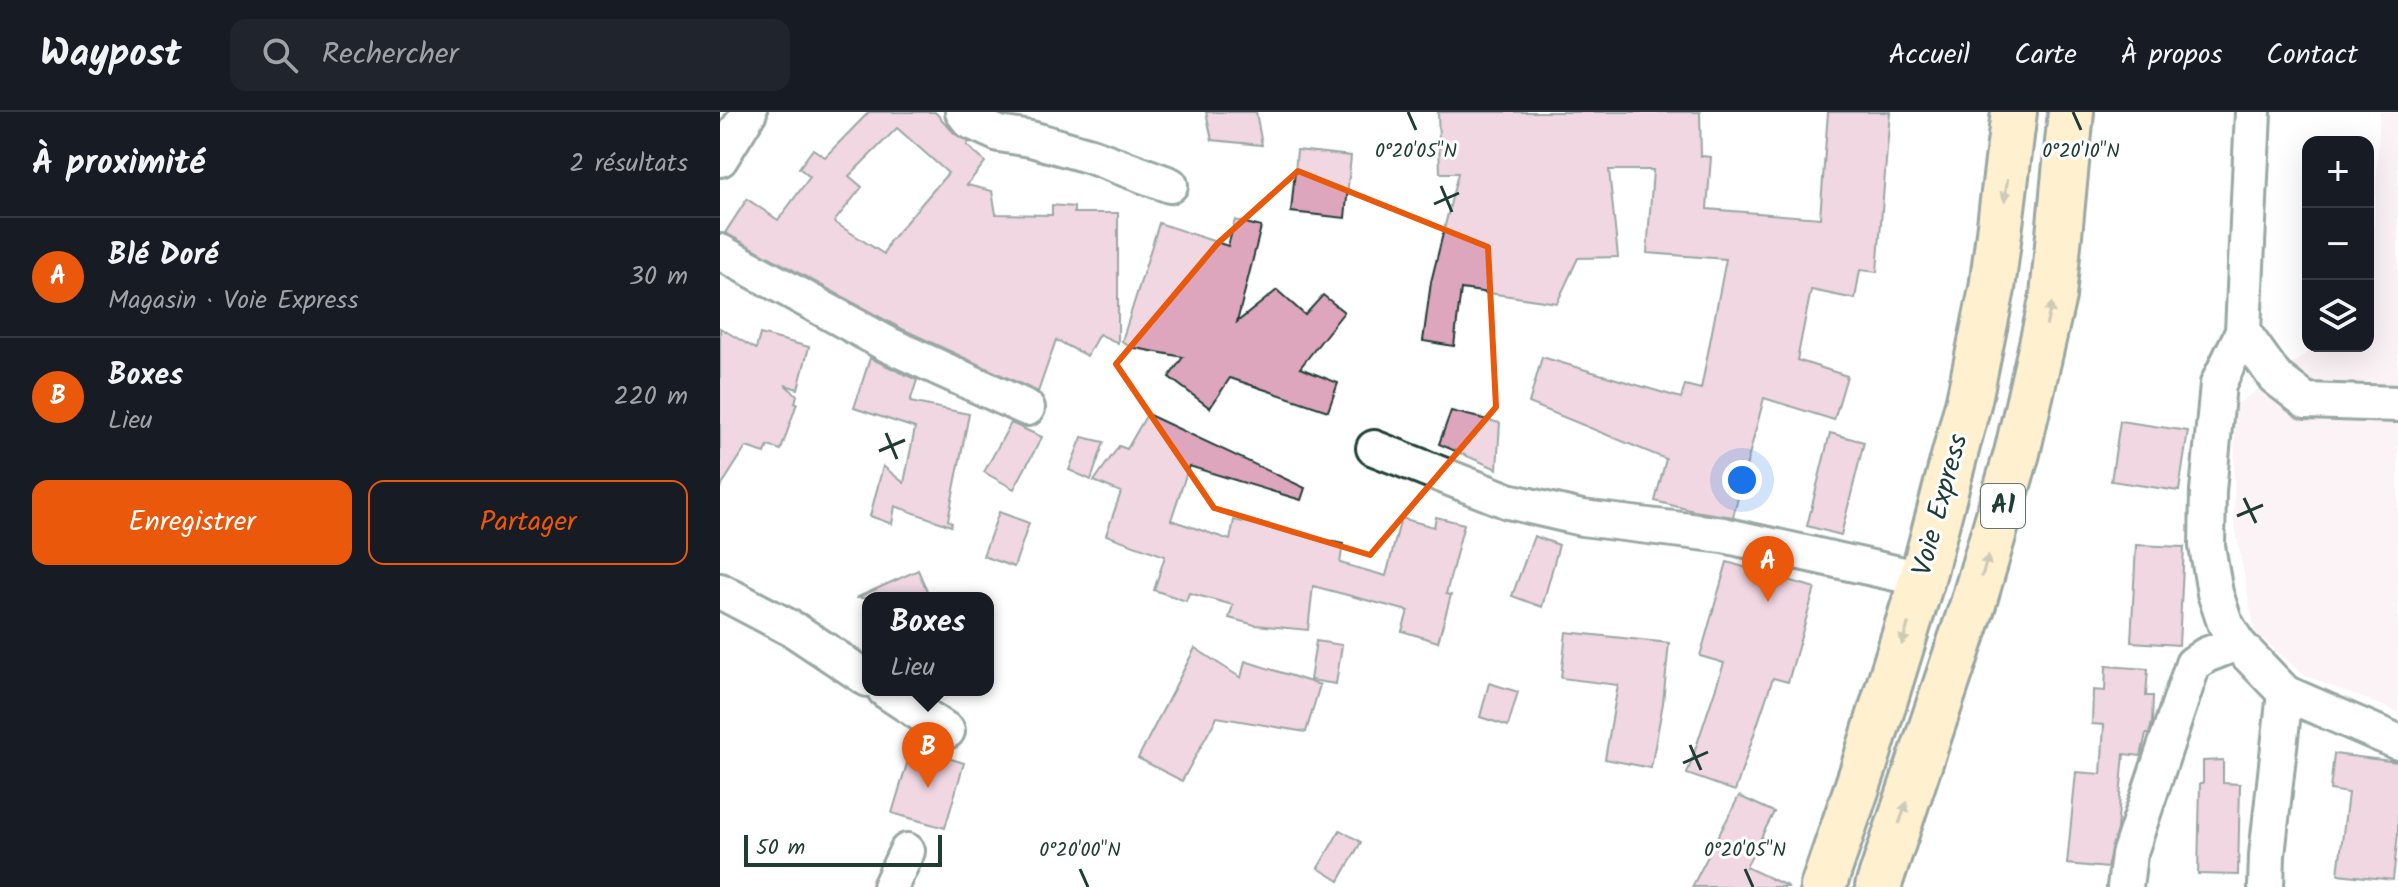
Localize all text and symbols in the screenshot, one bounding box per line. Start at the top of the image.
search box [230,19,790,91]
text: Waypost [40,25,182,85]
text: Rechercher [322,31,458,79]
icon: search [258,33,302,77]
text: Accueil [1889,33,1970,78]
text: Carte [2014,33,2077,78]
text: À propos [2121,33,2222,78]
text: Contact [2266,33,2358,78]
text: 0°20'05"N [1375,136,1457,168]
text: 0°20'10"N [2042,136,2120,168]
map controls [2302,136,2374,352]
button: + [2302,136,2374,208]
text: À proximité [32,137,205,191]
text: 2 résultats [569,143,688,185]
one-way arrow [1999,177,2012,202]
button: − [2302,208,2374,280]
text: Blé Doré [108,232,218,280]
text: A [50,256,66,298]
text: 30 m [629,256,688,298]
text: Magasin · Voie Express [108,280,359,322]
button: layers [2302,280,2374,352]
one-way arrow [2043,302,2056,327]
text: Boxes [108,352,183,400]
text: B [50,376,66,418]
text: 220 m [614,376,688,418]
text: Lieu [108,400,153,442]
street label: Voie Express [1900,429,1982,581]
your location [1722,460,1762,500]
button: Enregistrer [32,480,352,565]
button: Partager [368,480,688,565]
road number: A1 [1981,484,2025,528]
pin: A [1742,536,1794,602]
one-way arrow [1979,554,1992,578]
popup [862,592,994,696]
text: Boxes [890,599,966,647]
one-way arrow [1898,622,1911,646]
text: Lieu [890,647,935,689]
pin: B [902,722,954,788]
one-way arrow [1897,801,1909,825]
scale bar [744,831,942,867]
text: 50 m [756,831,805,866]
text: 0°20'00"N [1039,835,1121,867]
text: 0°20'05"N [1704,835,1786,867]

